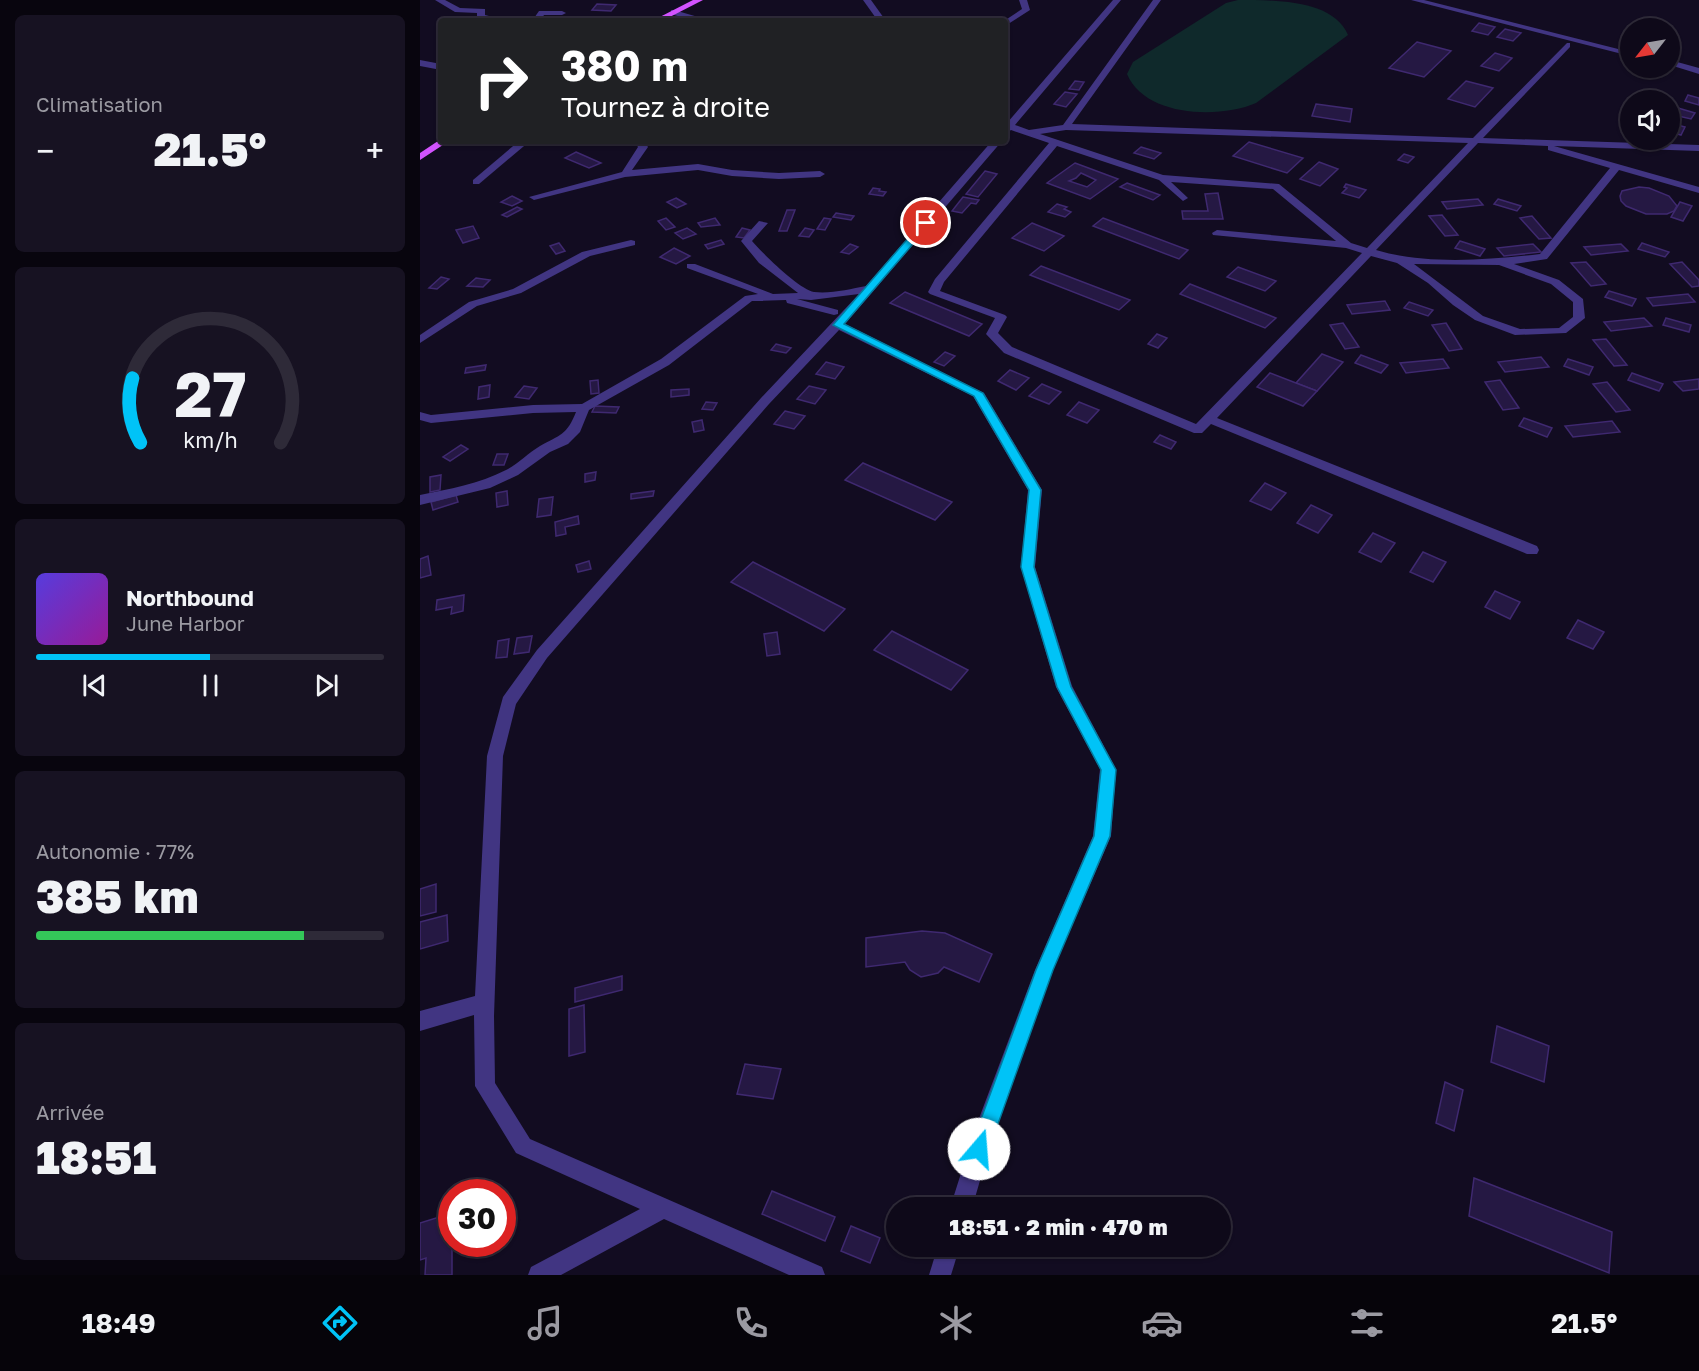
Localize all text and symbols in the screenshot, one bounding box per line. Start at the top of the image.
north arrow [1620,18,1680,78]
map controls [1620,18,1680,150]
text: 380 m [561,40,688,90]
icon: right [462,42,540,120]
button: sound [1620,90,1680,150]
text: Tournez à droite [561,91,770,123]
text: Climatisation [36,92,163,116]
text: 21.5° [154,122,266,176]
text: − [36,131,54,170]
text: + [366,131,384,170]
pin [900,197,951,248]
icon: arrive [909,206,942,239]
text: 27 [174,356,246,431]
text: km/h [183,427,237,453]
text: Northbound [126,584,254,611]
text: June Harbor [126,611,245,635]
icon: previous [78,669,111,702]
icon: pause [194,669,227,702]
icon: next [310,669,343,702]
text: Autonomie · 77% [36,839,194,863]
text: 385 km [36,869,199,923]
text: Arrivée [36,1100,104,1124]
position arrow [947,1117,1011,1181]
text: 18:51 [36,1130,156,1184]
speed limit sign: 30 [438,1179,516,1257]
text: 18:51 · 2 min · 470 m [949,1213,1168,1240]
icon: directions [319,1302,361,1344]
icon: music [524,1302,566,1344]
icon: phone [730,1302,772,1344]
icon: climate [935,1302,977,1344]
icon: car [1141,1302,1183,1344]
icon: filters [1346,1302,1388,1344]
text: 18:49 [82,1307,156,1339]
text: 21.5° [1551,1307,1617,1339]

